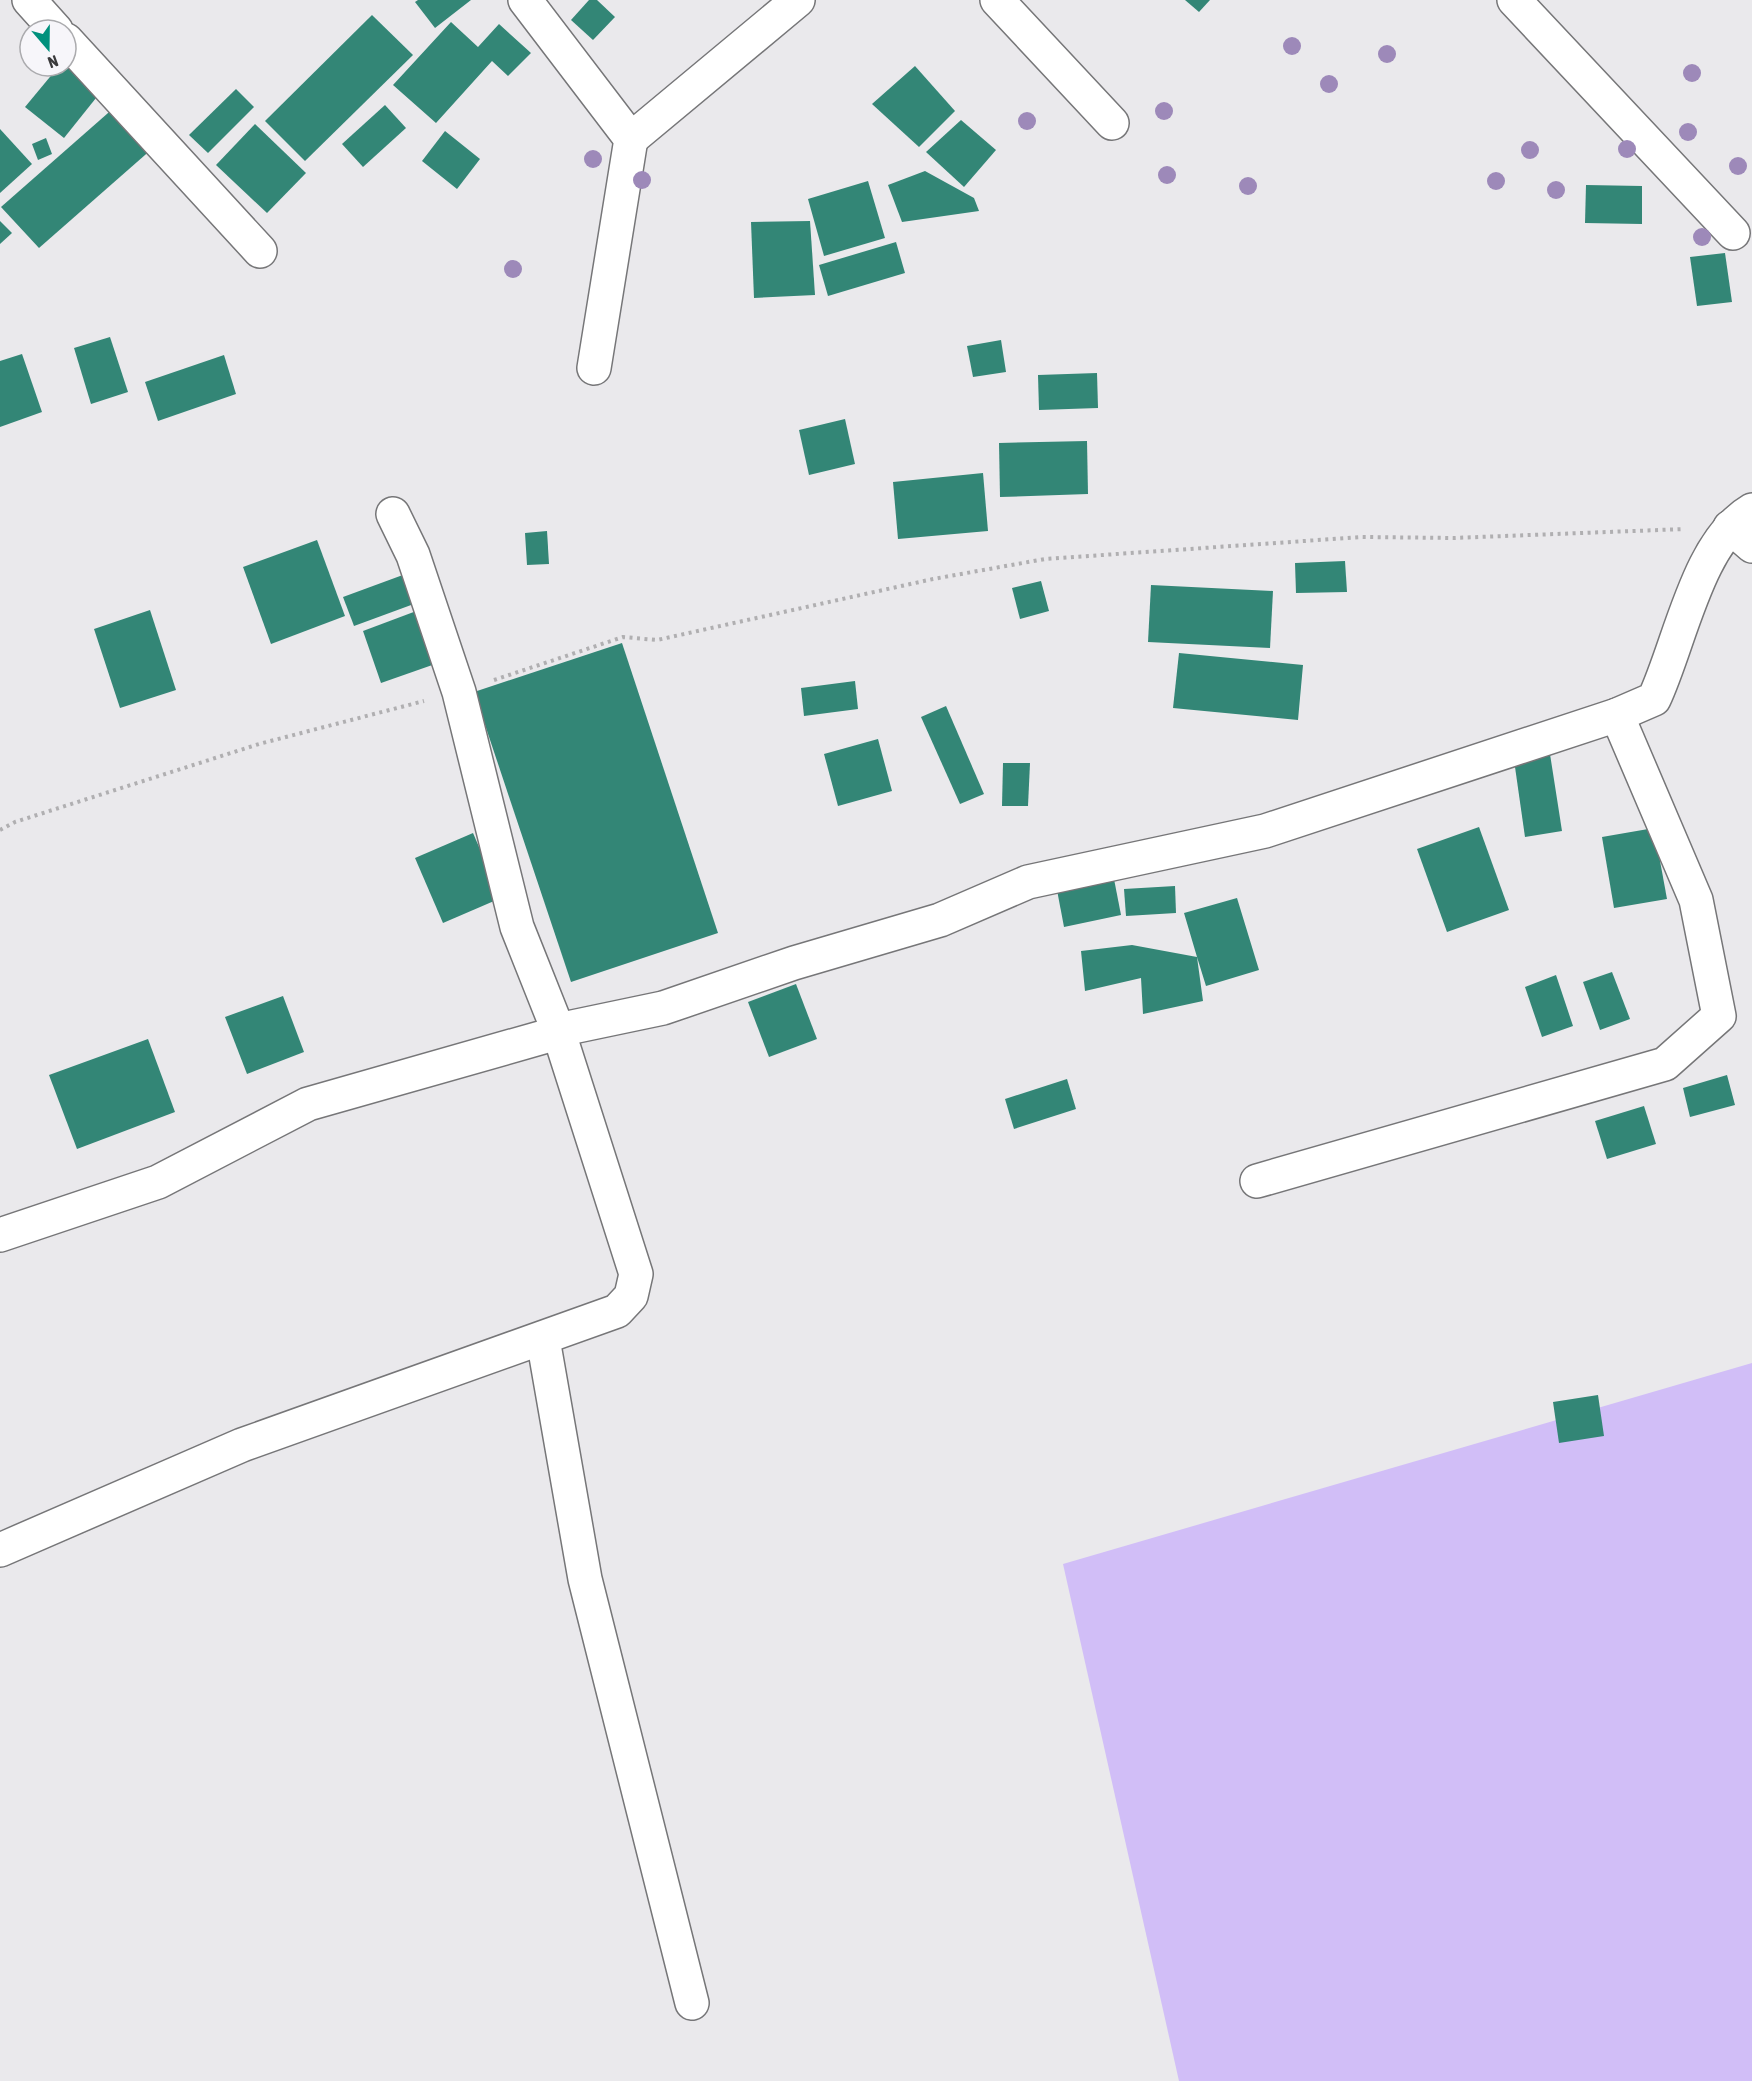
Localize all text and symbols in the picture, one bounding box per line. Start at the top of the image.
north arrow [18,18,78,78]
text: N [46,52,61,72]

